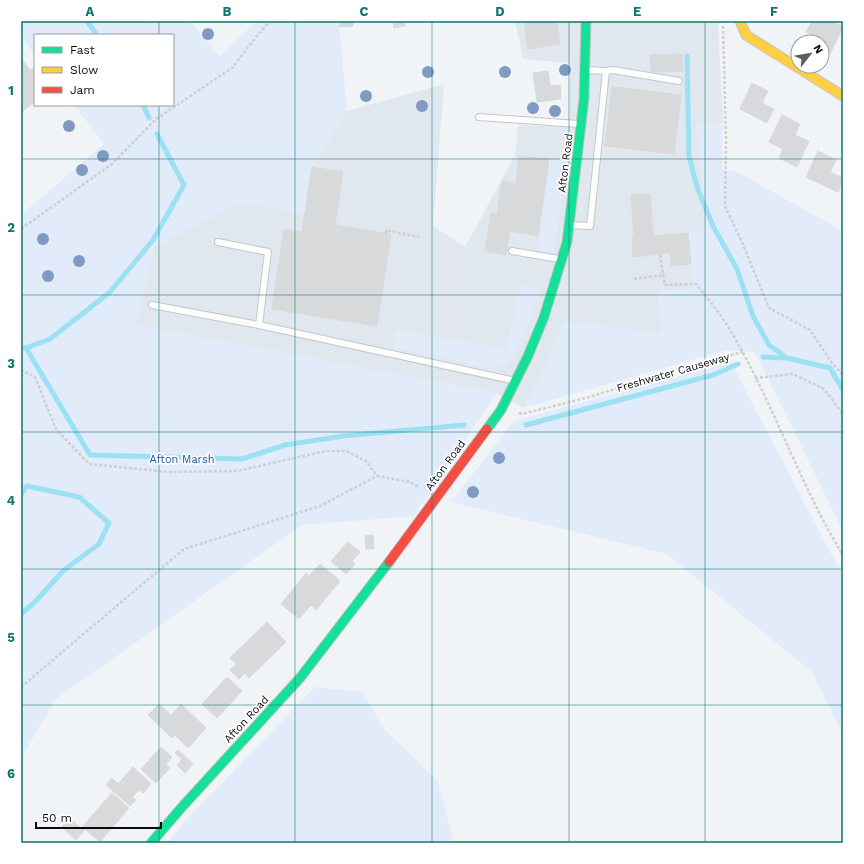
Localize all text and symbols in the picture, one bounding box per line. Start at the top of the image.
text: A [86,4,95,19]
text: B [223,4,232,19]
text: C [360,4,369,19]
text: D [495,4,505,19]
text: E [633,4,641,19]
text: F [770,4,778,19]
legend [34,34,174,106]
north arrow [790,34,830,74]
text: N [810,42,826,56]
text: Fast [70,43,95,57]
text: Slow [70,63,98,77]
text: 1 [8,83,14,98]
text: Jam [70,83,95,97]
street label: Afton Road [555,133,576,193]
text: 2 [7,220,15,235]
street label: Freshwater Causeway [615,350,731,395]
text: 3 [7,356,15,371]
street label: Afton Road [423,437,468,493]
park label: Afton Marsh [150,453,214,466]
text: 4 [7,493,16,508]
text: 5 [7,630,15,645]
street label: Afton Road [221,693,271,745]
text: 6 [7,766,15,781]
scale bar [36,804,161,830]
text: 50 m [42,811,72,825]

